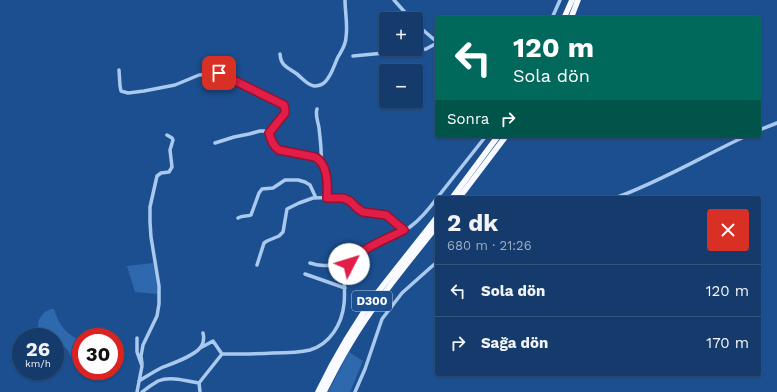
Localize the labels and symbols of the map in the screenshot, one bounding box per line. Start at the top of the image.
pin [202,56,236,90]
position arrow [328,243,370,285]
road number: D300 [352,291,392,311]
speed limit sign: 30 [72,328,124,380]

